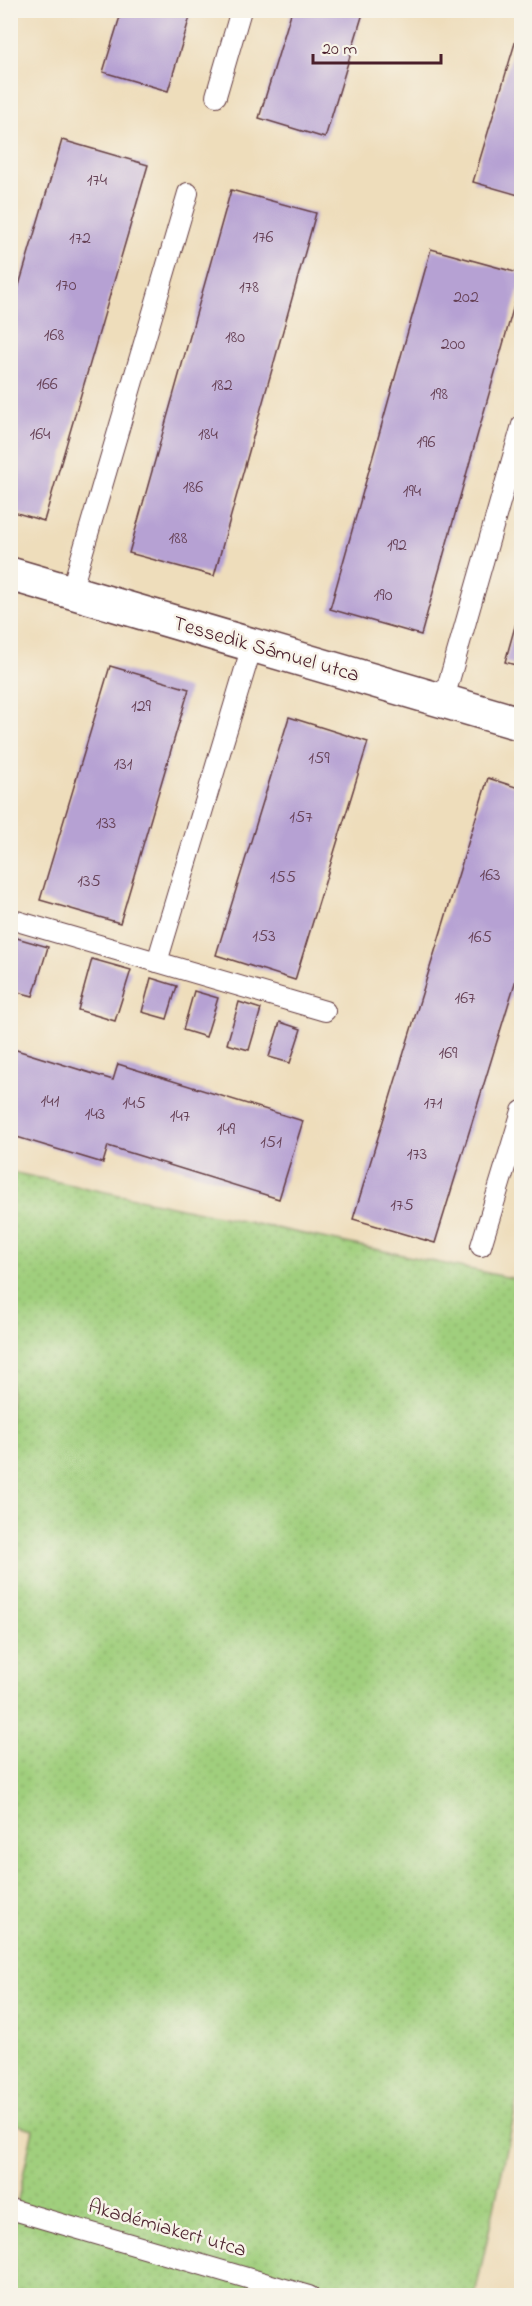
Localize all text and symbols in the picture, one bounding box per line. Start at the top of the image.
scale bar [313,27,440,65]
text: 20 m [322,37,357,63]
house number: 174 [87,168,108,194]
house number: 176 [252,225,274,251]
house number: 172 [69,226,91,252]
house number: 170 [56,273,77,299]
house number: 178 [239,275,259,301]
house number: 202 [453,285,479,311]
house number: 168 [44,323,64,349]
house number: 180 [225,325,245,351]
house number: 200 [441,332,465,358]
house number: 166 [36,372,58,398]
house number: 182 [211,373,233,399]
house number: 198 [430,382,448,408]
house number: 164 [29,422,51,448]
house number: 184 [198,422,219,448]
house number: 196 [416,430,436,456]
house number: 186 [183,475,203,501]
house number: 194 [403,479,422,505]
house number: 188 [168,526,188,552]
house number: 192 [387,533,407,559]
house number: 190 [374,583,393,609]
street label: Tessedik Sámuel utca [169,609,363,691]
house number: 129 [131,694,152,720]
house number: 159 [308,746,330,772]
house number: 131 [114,752,133,778]
house number: 157 [289,805,313,831]
house number: 133 [96,811,116,837]
house number: 163 [479,863,501,889]
house number: 155 [270,865,296,891]
house number: 135 [77,869,101,895]
house number: 153 [252,924,276,950]
house number: 165 [468,925,492,951]
house number: 167 [454,986,476,1012]
house number: 169 [438,1041,458,1067]
house number: 141 [41,1089,60,1115]
house number: 145 [122,1091,146,1117]
house number: 171 [424,1091,443,1117]
house number: 143 [85,1102,105,1128]
house number: 147 [170,1104,191,1130]
house number: 149 [217,1117,236,1143]
house number: 151 [260,1130,282,1156]
house number: 173 [407,1142,427,1168]
house number: 175 [390,1193,414,1219]
street label: Akadémiakert utca [84,2192,250,2266]

